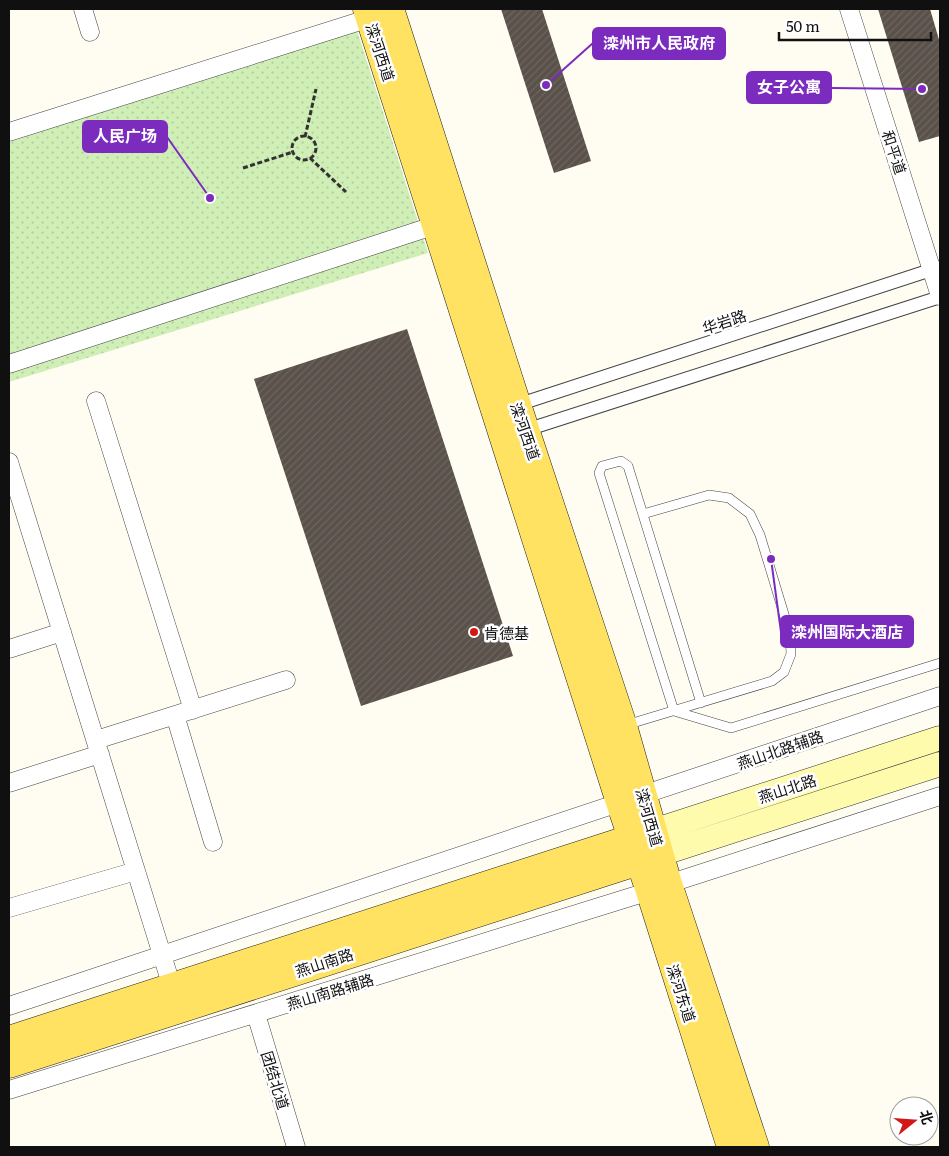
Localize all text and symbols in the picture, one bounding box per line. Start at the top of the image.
scale bar [779,10,932,42]
text: 50 m [786,14,820,37]
street label: 滦河西道 [361,20,401,84]
callout: 滦州市人民政府 [593,28,725,59]
text: 滦州市人民政府 [603,30,715,54]
callout: 女子公寓 [747,72,831,103]
text: 女子公寓 [757,74,821,98]
callout: 人民广场 [83,121,167,152]
text: 人民广场 [93,123,157,147]
street label: 和平道 [877,127,913,177]
street label: 华岩路 [699,303,749,339]
street label: 滦河西道 [505,399,547,463]
callout: 滦州国际大酒店 [781,616,913,647]
text: 滦州国际大酒店 [791,619,903,643]
place label: 肯德基 [484,621,529,644]
marker: 肯德基 [468,626,480,638]
street label: 燕山北路辅路 [734,723,826,775]
street label: 燕山北路 [755,768,819,808]
street label: 滦河西道 [631,785,669,849]
street label: 燕山南路 [292,942,356,982]
street label: 滦河东道 [662,961,702,1025]
street label: 燕山南路辅路 [284,967,376,1015]
street label: 团结北道 [256,1048,296,1112]
north arrow [889,1096,939,1146]
text: 北 [916,1107,939,1127]

